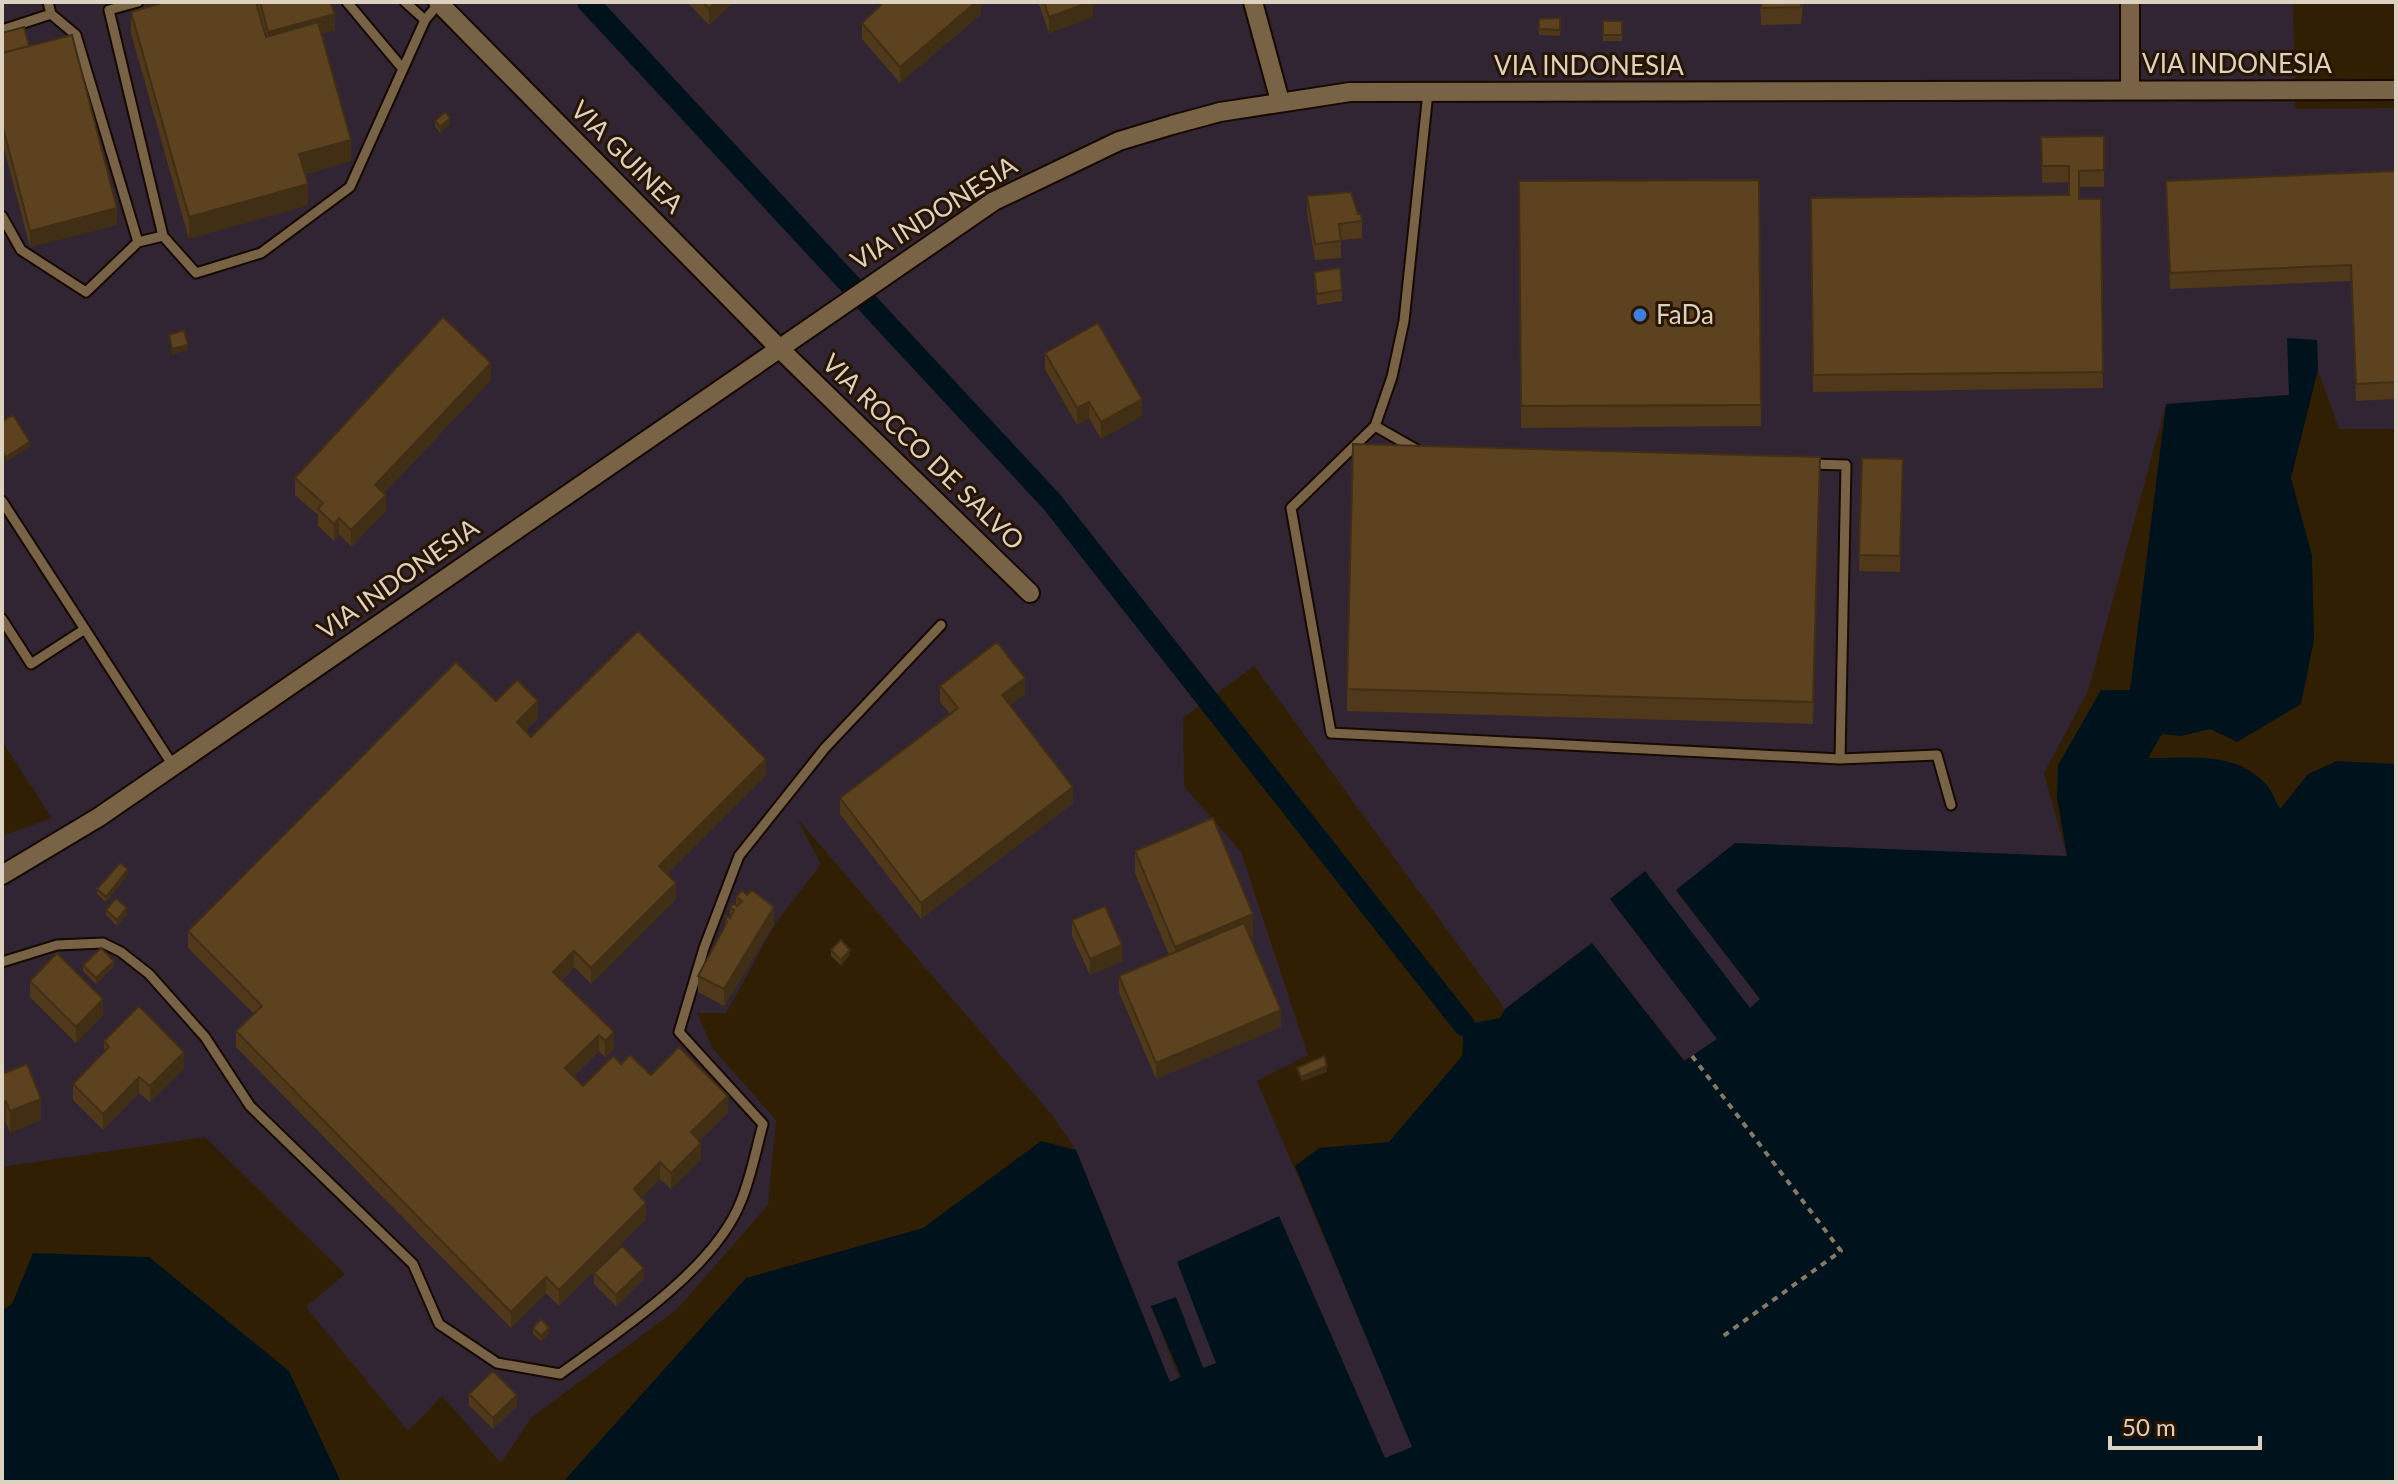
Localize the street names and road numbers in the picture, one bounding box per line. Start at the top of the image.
street label: VIA INDONESIA [2142,47,2332,79]
street label: VIA INDONESIA [1494,49,1684,81]
street label: VIA GUINEA [565,93,691,220]
street label: VIA INDONESIA [844,148,1023,276]
street label: VIA ROCCO DE SALVO [816,347,1031,556]
street label: VIA INDONESIA [310,510,485,646]

